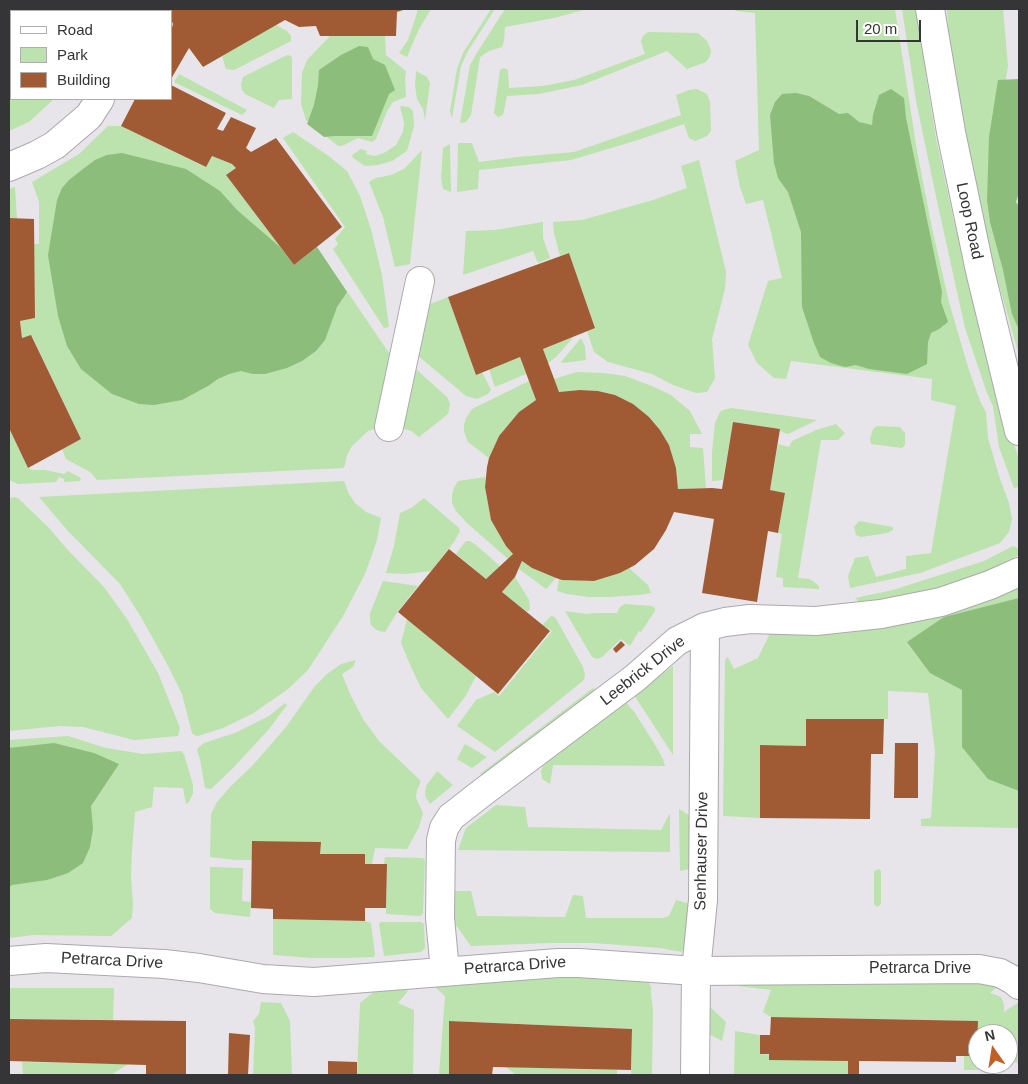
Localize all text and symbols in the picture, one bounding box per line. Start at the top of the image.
legend [10,10,172,100]
scale bar [858,10,923,42]
text: 20 m [864,20,897,37]
text: Road [57,21,93,38]
text: Park [57,46,88,63]
text: Building [57,71,110,88]
street label: Loop Road [951,181,987,261]
street label: Leebrick Drive [597,632,689,710]
street label: Senhauser Drive [691,791,713,911]
street label: Petrarca Drive [60,949,164,973]
street label: Petrarca Drive [463,953,567,979]
street label: Petrarca Drive [869,959,971,979]
north arrow [968,1024,1018,1074]
text: N [983,1026,997,1044]

